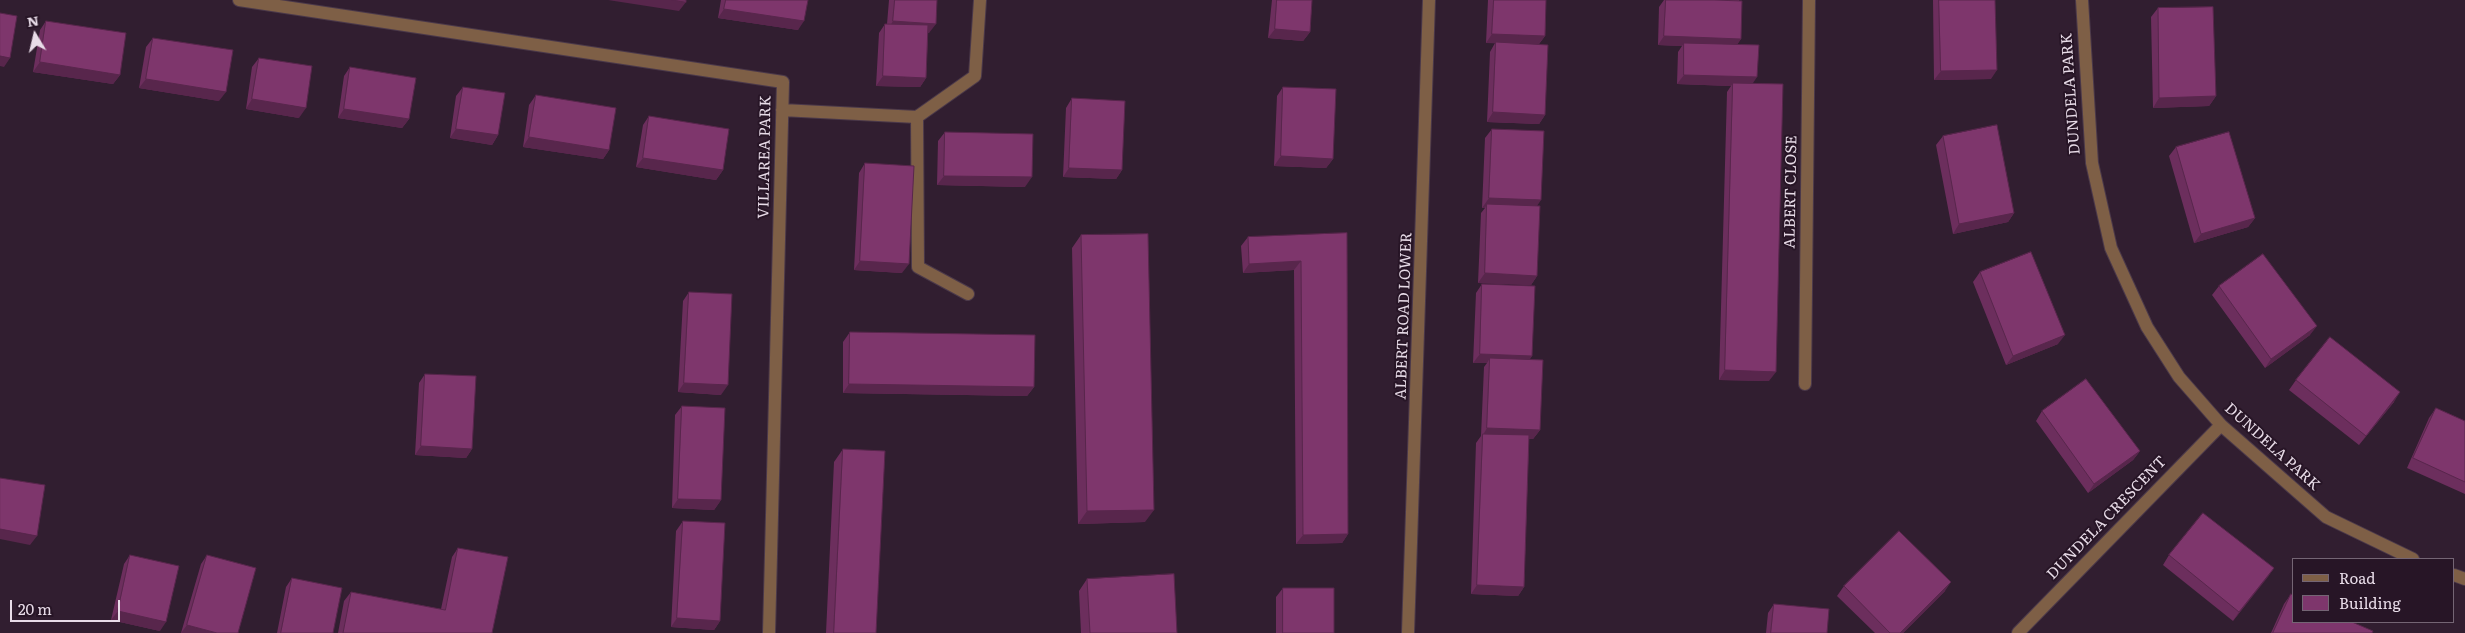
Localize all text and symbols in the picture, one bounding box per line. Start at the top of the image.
text: N [25,9,40,31]
north arrow [10,10,60,60]
street label: DUNDELA PARK [2058,32,2084,156]
street label: VILLAREA PARK [755,95,775,219]
street label: ALBERT CLOSE [1781,135,1801,249]
street label: ALBERT ROAD LOWER [1392,232,1416,400]
street label: DUNDELA PARK [2221,399,2323,495]
street label: DUNDELA CRESCENT [2043,453,2171,583]
legend [2292,558,2455,623]
text: Road [2339,566,2375,589]
scale bar [12,590,122,622]
text: Building [2339,591,2401,614]
text: 20 m [18,597,52,620]

